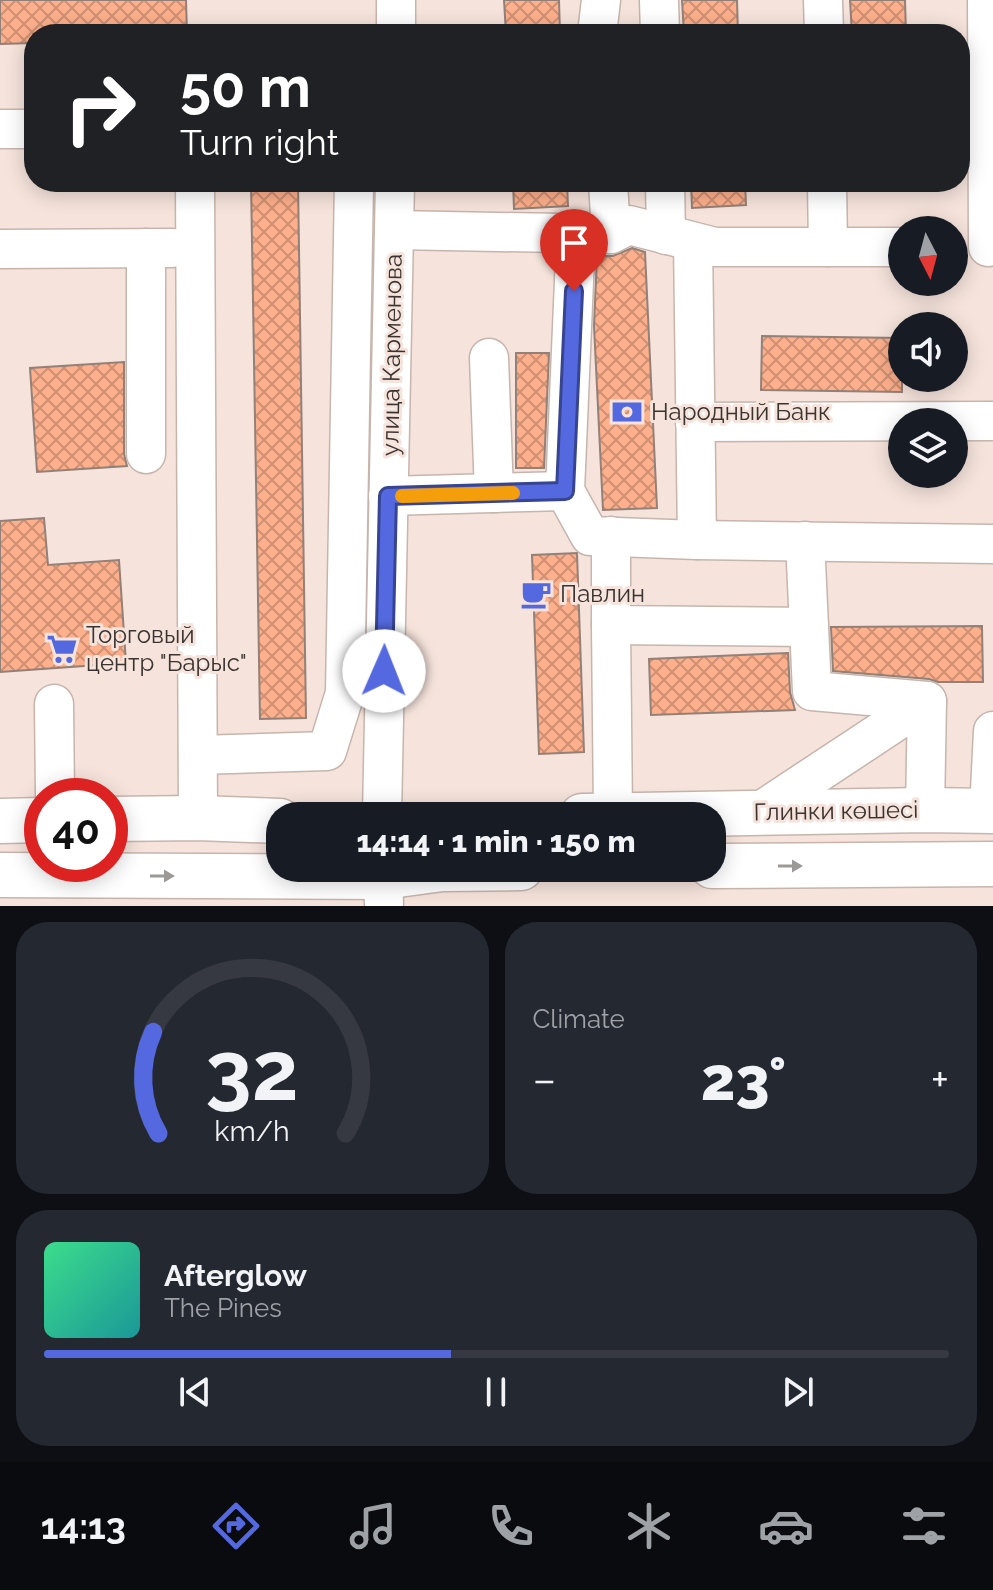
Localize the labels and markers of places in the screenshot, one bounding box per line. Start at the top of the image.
pin [540,209,608,291]
bank icon: Народный Банк [610,395,644,429]
place label: Народный Банк [651,397,831,426]
cafe icon: Павлин [519,577,553,611]
place label: Павлин [560,579,645,608]
place label: Торговый центр "Барыс" [86,620,247,677]
supermarket icon: Торговый центр "Барыс" [45,632,79,666]

